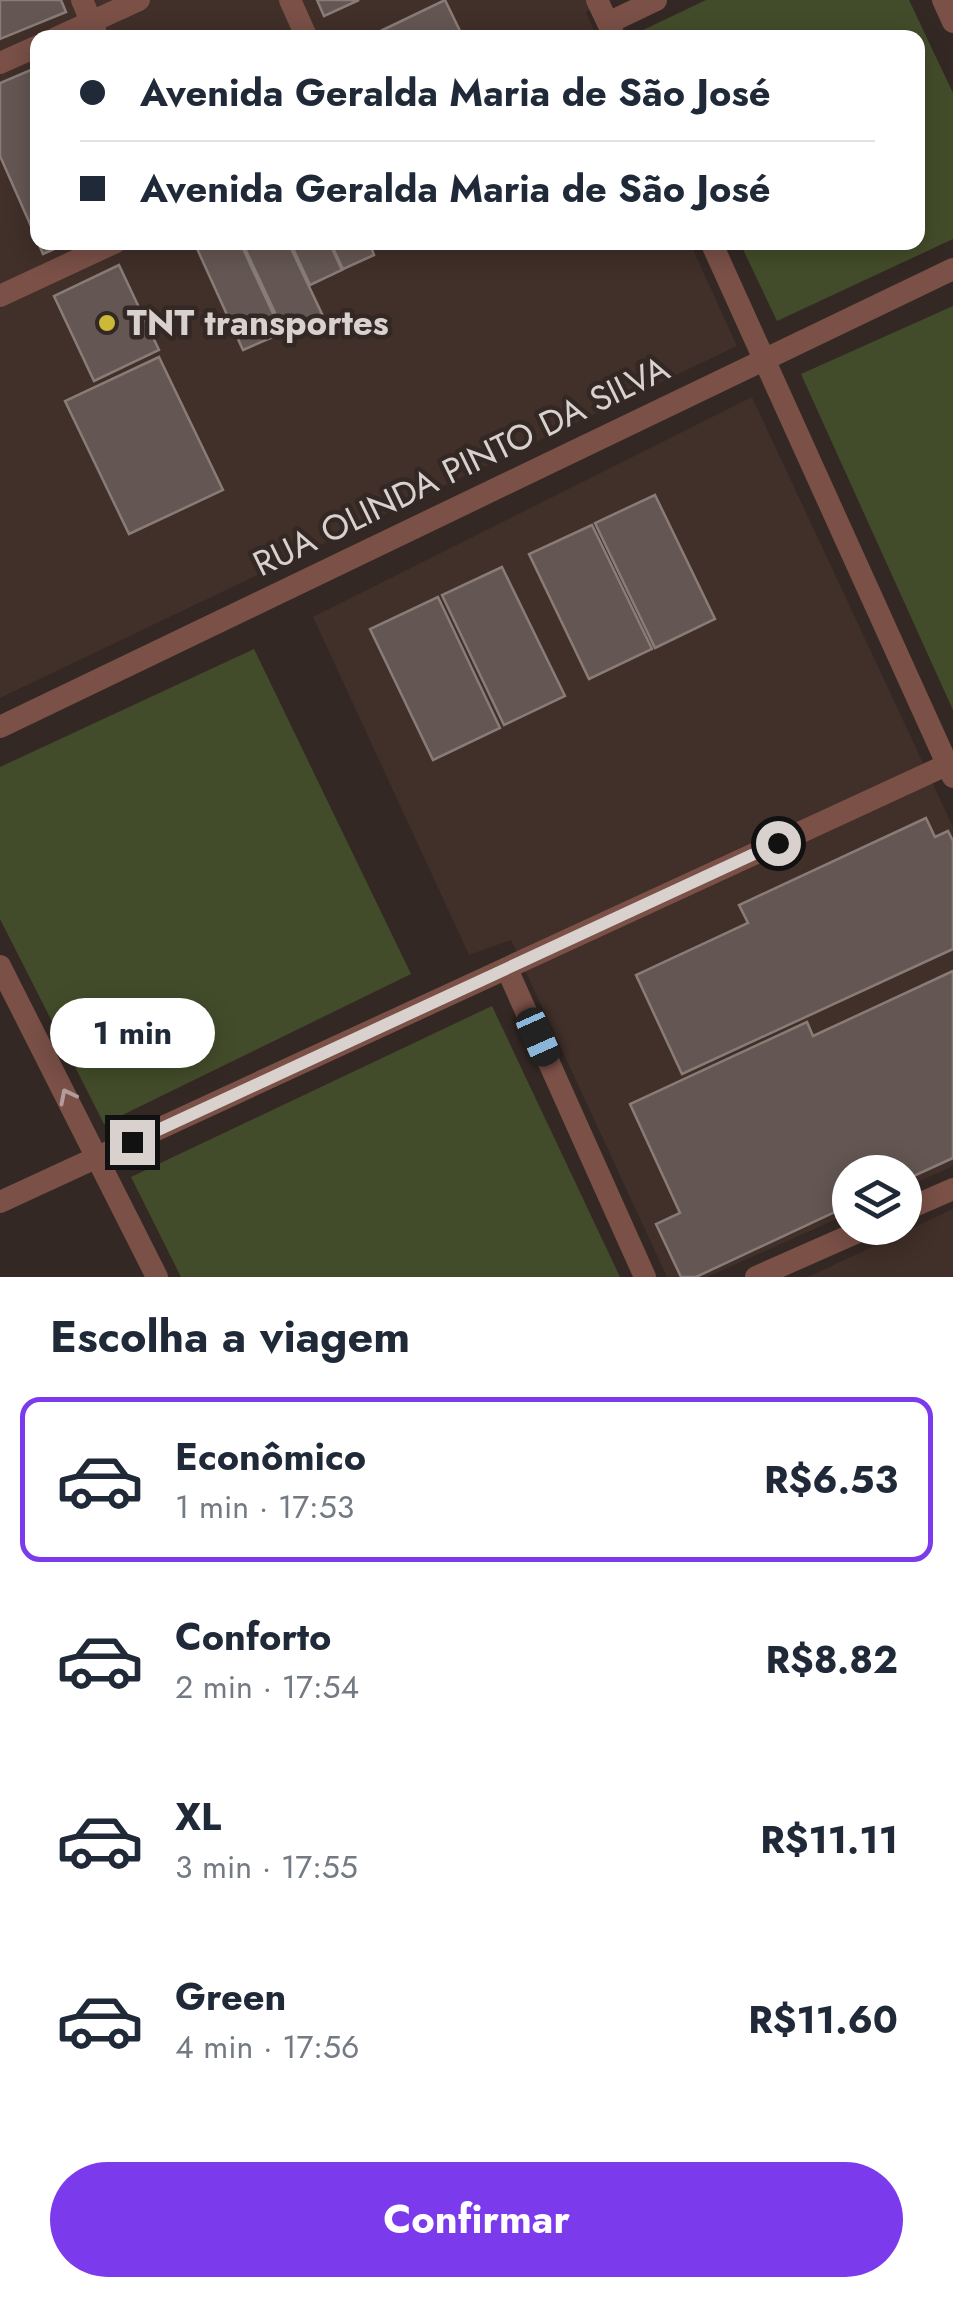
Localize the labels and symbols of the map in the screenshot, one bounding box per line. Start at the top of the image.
place label: TNT transportes [127,298,389,348]
marker: TNT transportes [96,312,118,334]
street label: RUA OLINDA PINTO DA SILVA [245,343,677,589]
route start [756,821,801,866]
callout: 1 min [49,997,214,1067]
car [512,1003,564,1071]
one-way arrow [60,1088,79,1106]
route end [110,1120,155,1165]

